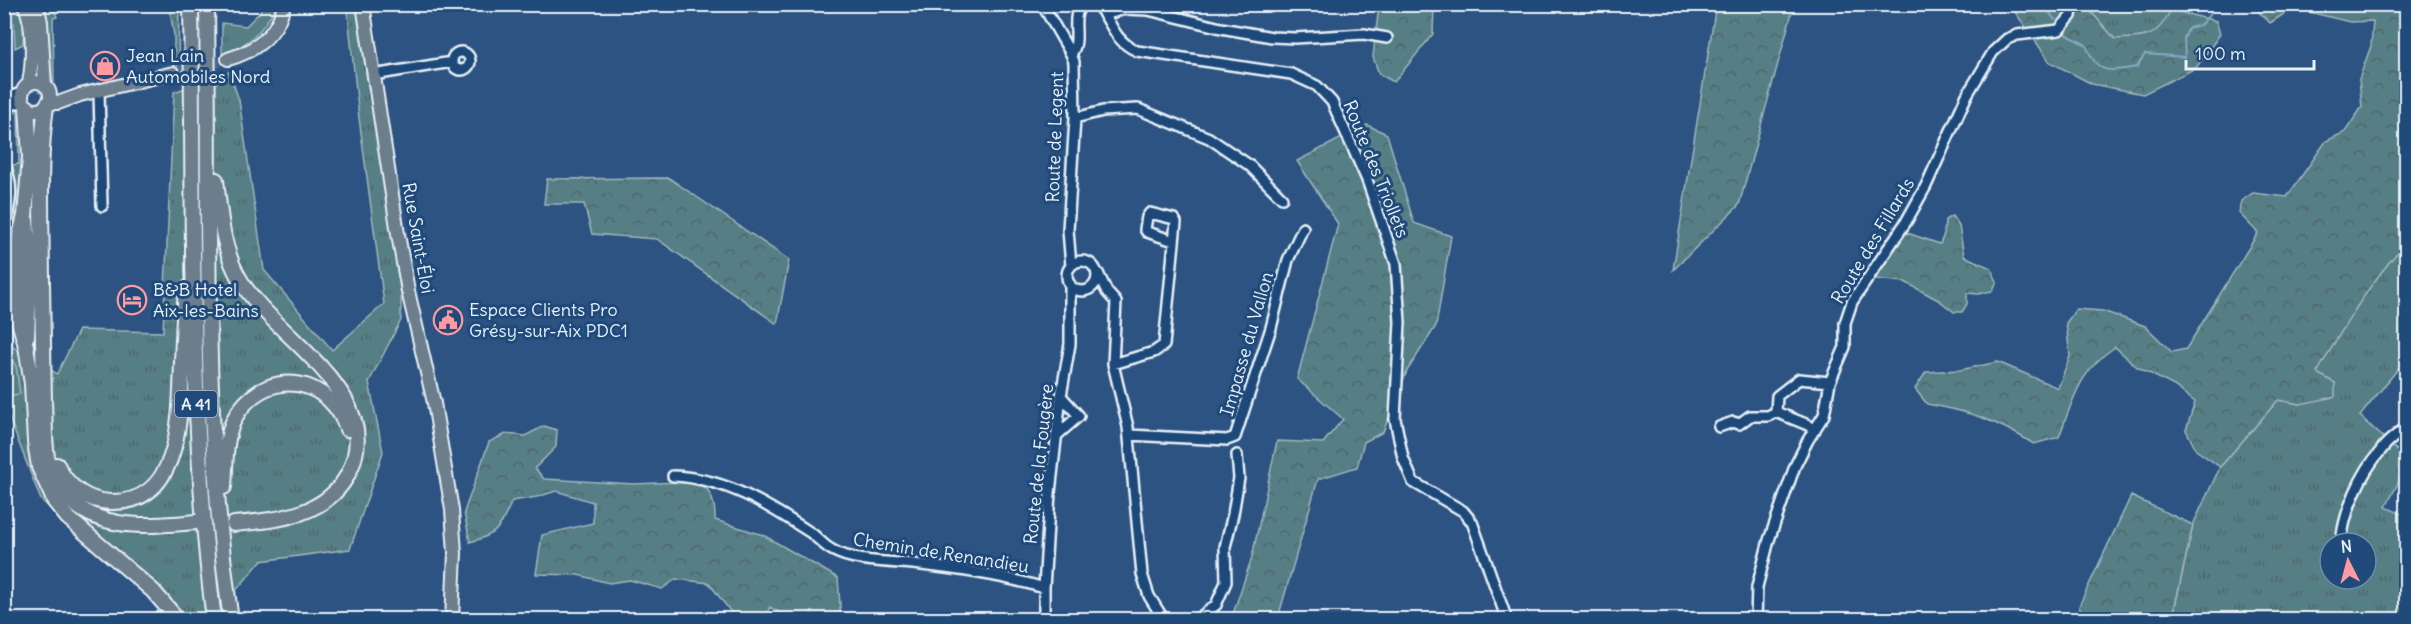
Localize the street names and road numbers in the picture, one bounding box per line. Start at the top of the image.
street label: Route de Legent [1041,71,1068,203]
street label: Route des Triollets [1338,97,1415,241]
street label: Route des Fillards [1826,174,1919,308]
street label: Rue Saint-Éloi [397,181,440,295]
street label: Impasse du Vallon [1215,269,1278,419]
street label: Route de la Fougère [1019,383,1058,545]
road number: A 41 [175,391,217,417]
street label: Chemin de Renandieu [852,527,1031,578]

